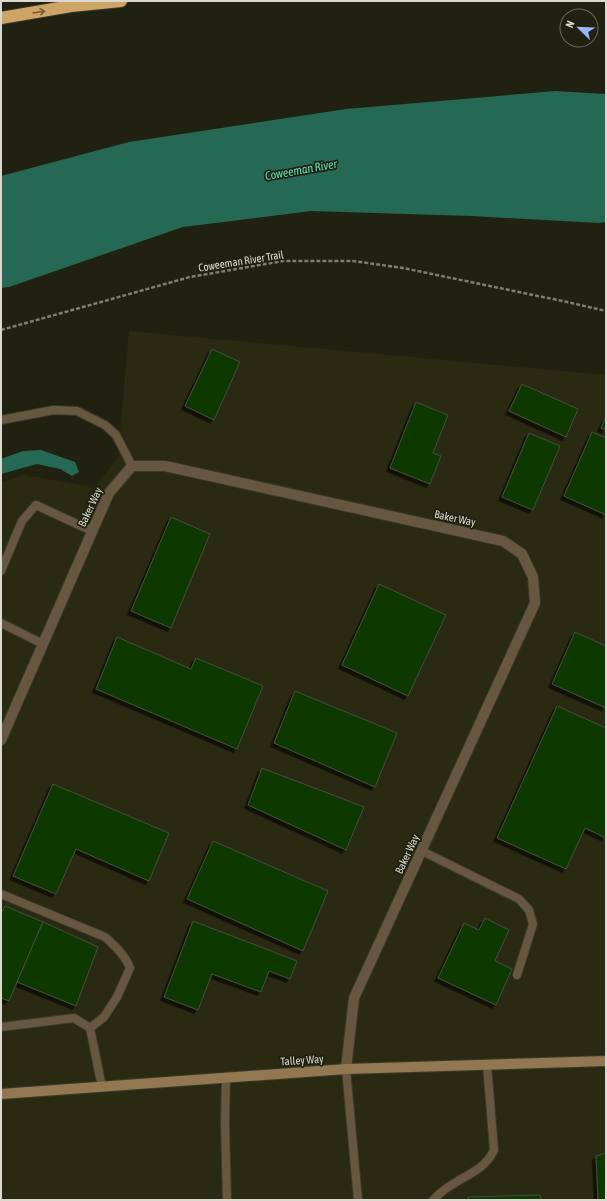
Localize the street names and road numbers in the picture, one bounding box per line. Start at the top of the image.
street label: Coweeman River Trail [197,248,285,274]
street label: Baker Way [76,485,105,529]
street label: Baker Way [433,508,477,528]
street label: Baker Way [393,832,422,876]
street label: Talley Way [280,1052,324,1067]

